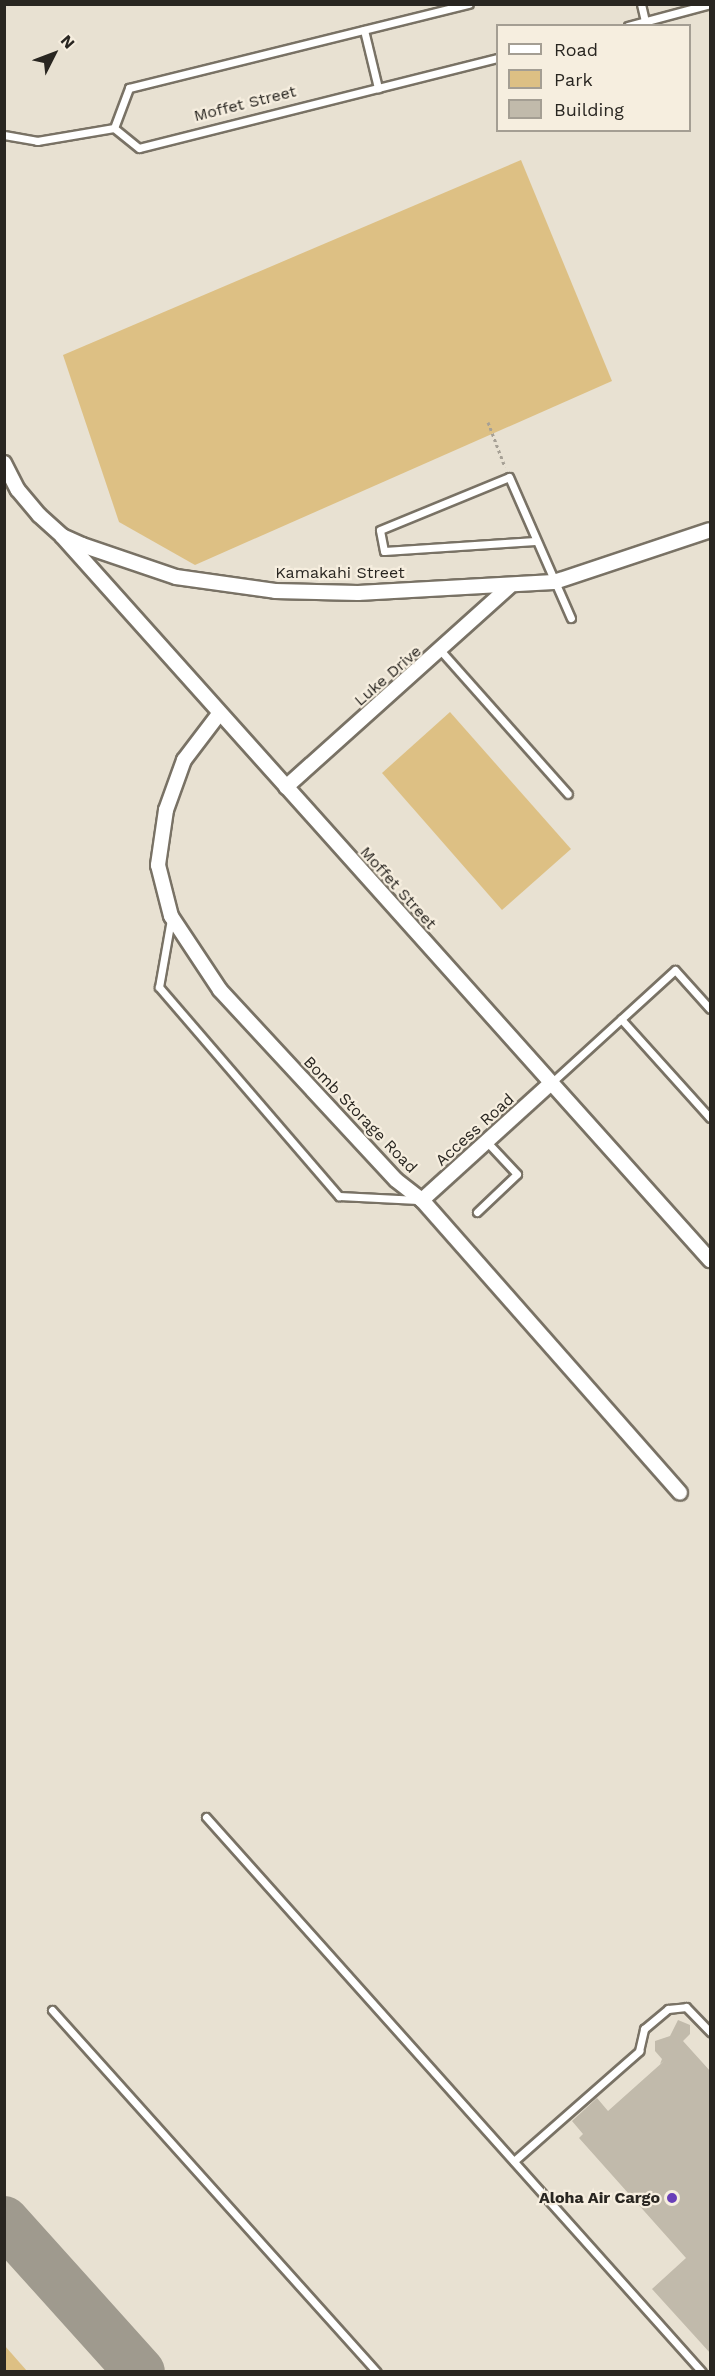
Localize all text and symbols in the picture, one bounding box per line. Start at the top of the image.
north arrow [24,24,84,84]
legend [496,24,691,132]
text: N [57,31,79,52]
text: Road [554,39,598,60]
text: Park [554,69,593,90]
street label: Moffet Street [192,82,298,126]
text: Building [554,99,624,120]
street label: Kamakahi Street [275,563,405,583]
street label: Luke Drive [351,642,425,710]
street label: Moffet Street [356,843,440,933]
street label: Bomb Storage Road [299,1053,421,1177]
street label: Access Road [432,1090,518,1170]
place label: Aloha Air Cargo [538,2188,660,2208]
marker: Aloha Air Cargo [665,2191,679,2205]

